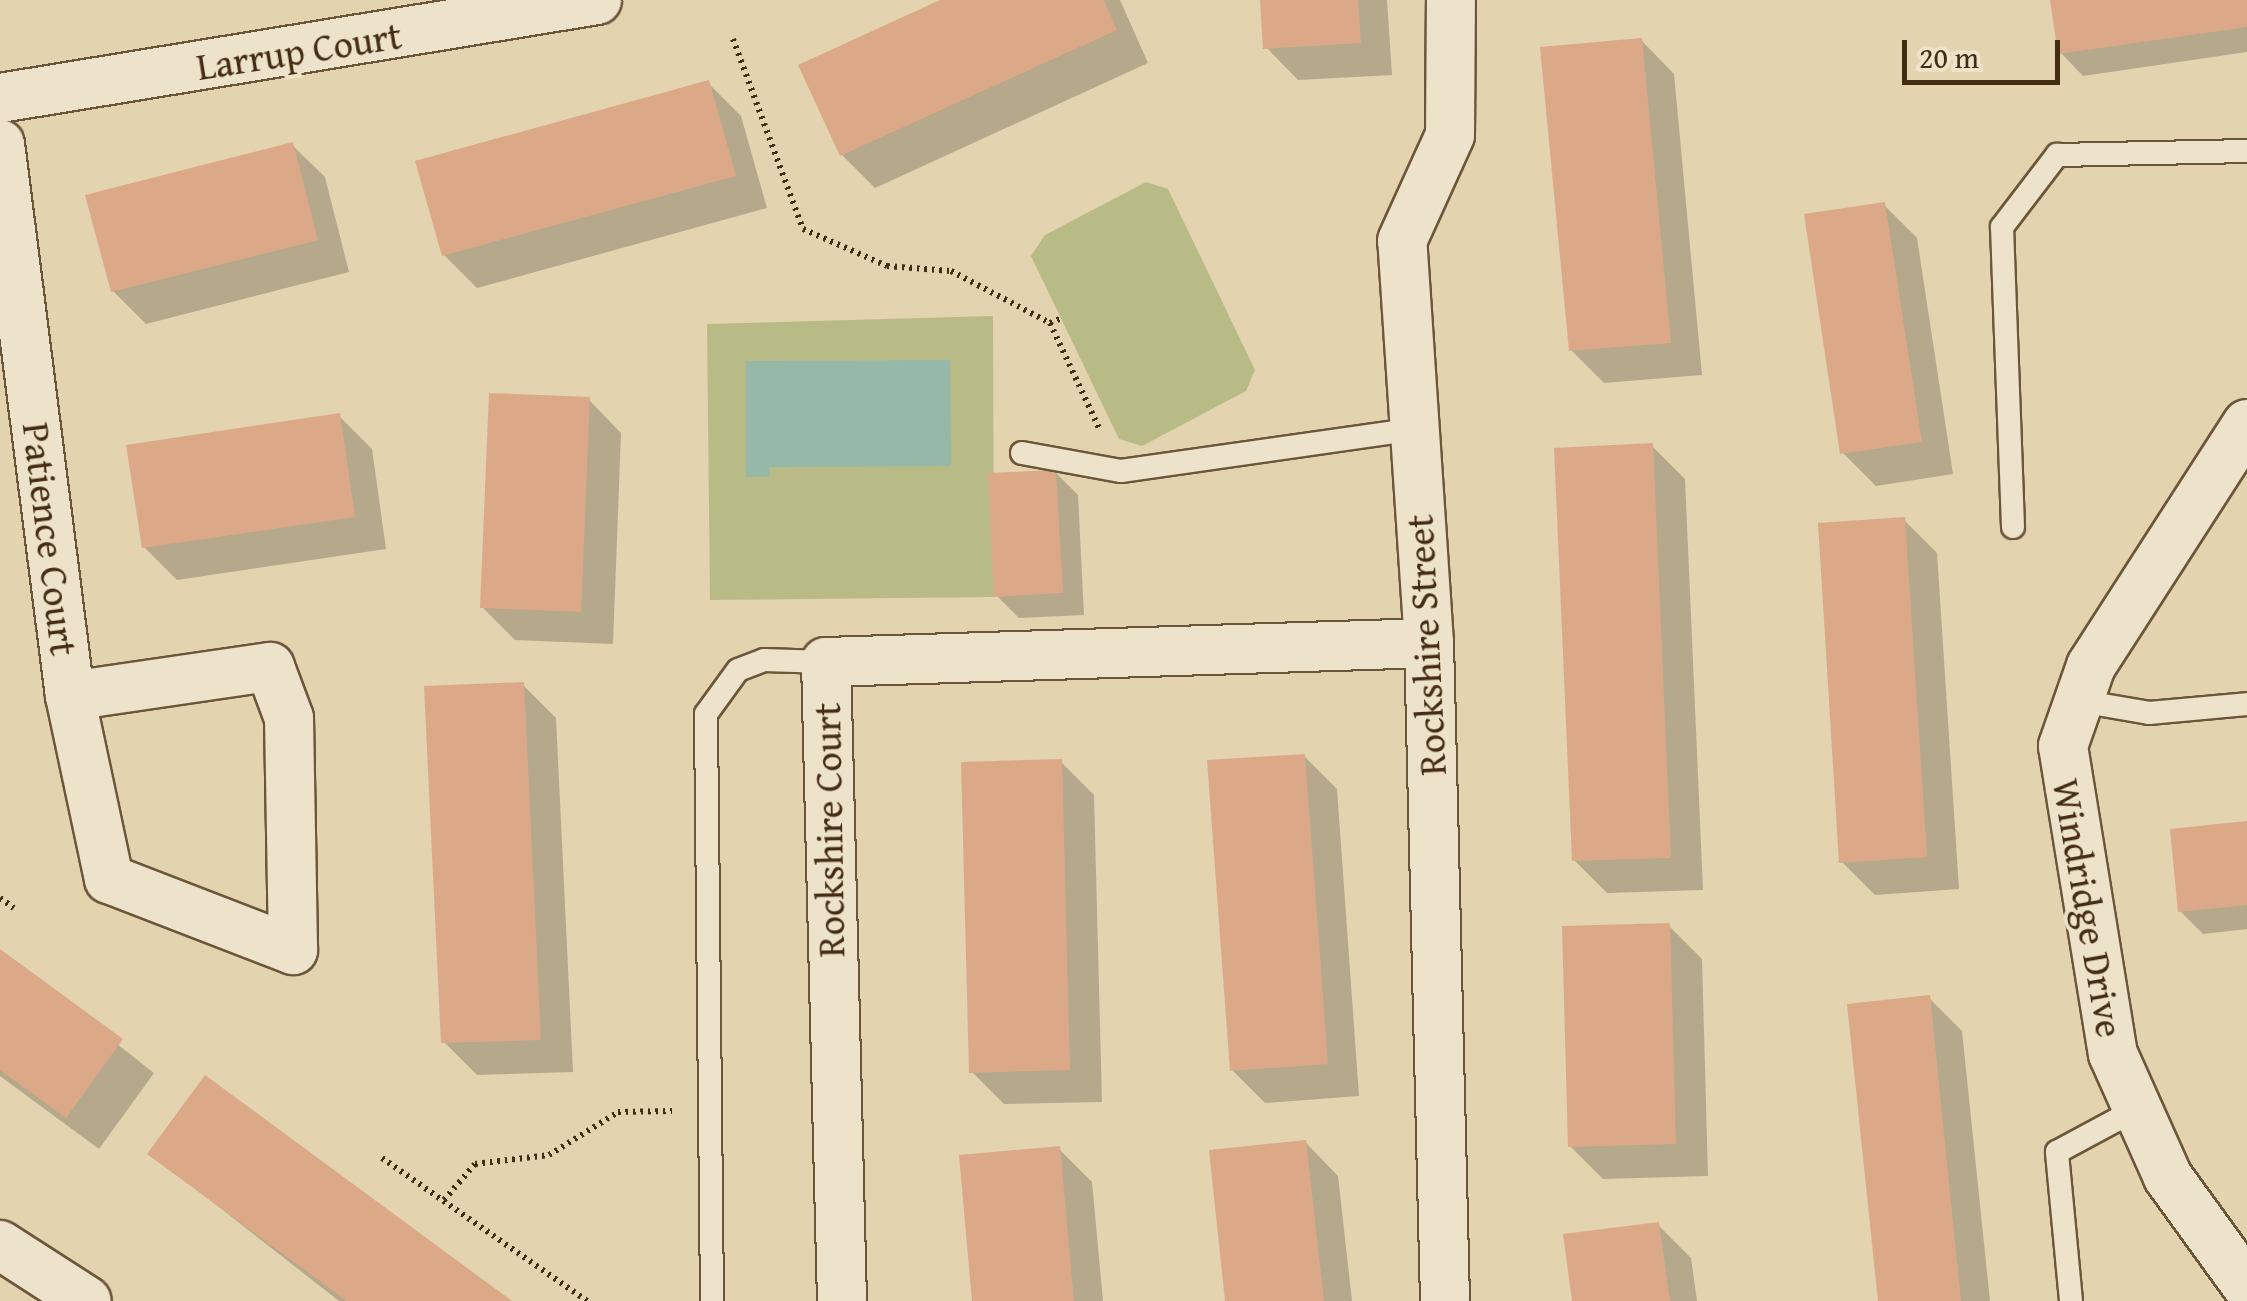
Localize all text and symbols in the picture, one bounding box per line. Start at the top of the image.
street label: Larrup Court [193,12,405,90]
scale bar [1907,20,2064,82]
text: 20 m [1919,35,1979,79]
street label: Patience Court [13,420,87,658]
street label: Rockshire Street [1396,513,1456,777]
street label: Rockshire Court [804,702,854,958]
street label: Windridge Drive [2043,775,2133,1041]

